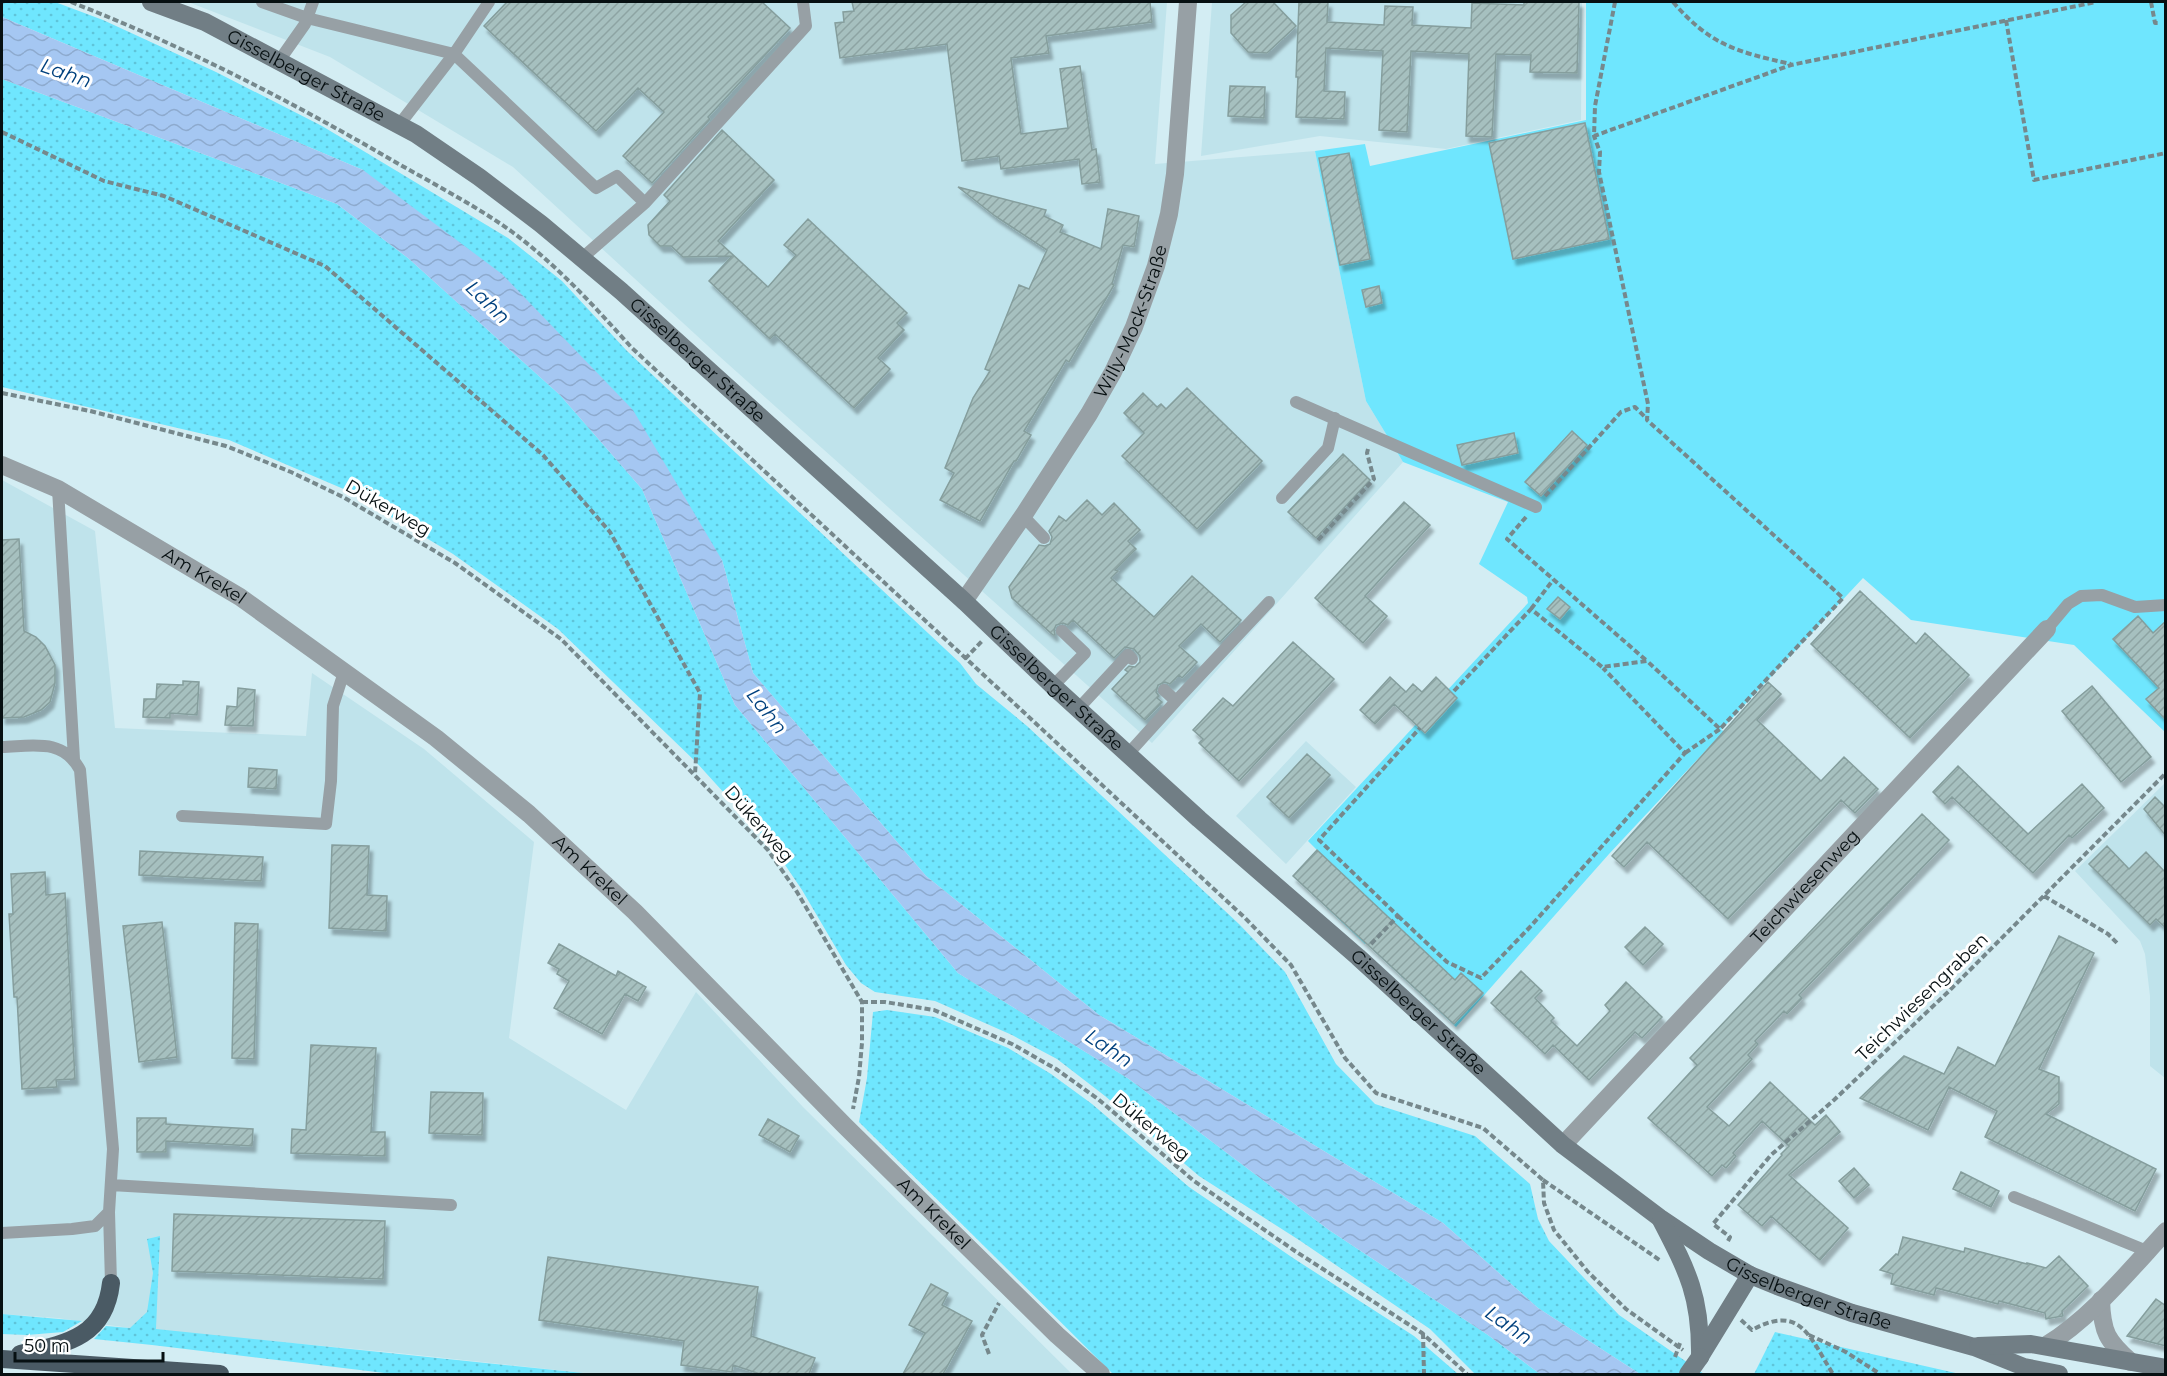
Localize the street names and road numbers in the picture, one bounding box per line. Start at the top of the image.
street label: Gisselberger Straße [223,25,389,127]
street label: Willy-Mock-Straße [1089,242,1172,402]
street label: Gisselberger Straße [625,293,770,427]
street label: Dükerweg [342,475,434,541]
street label: Am Krekel [159,543,251,609]
street label: Gisselberger Straße [985,620,1128,756]
street label: Dükerweg [720,781,798,867]
street label: Teichwiesenweg [1746,825,1864,949]
street label: Am Krekel [548,831,632,910]
street label: Teichwiesengraben [1851,928,1993,1066]
street label: Gisselberger Straße [1346,945,1490,1080]
street label: Dükerweg [1108,1088,1194,1166]
street label: Am Krekel [893,1173,975,1254]
street label: Gisselberger Straße [1722,1252,1894,1335]

